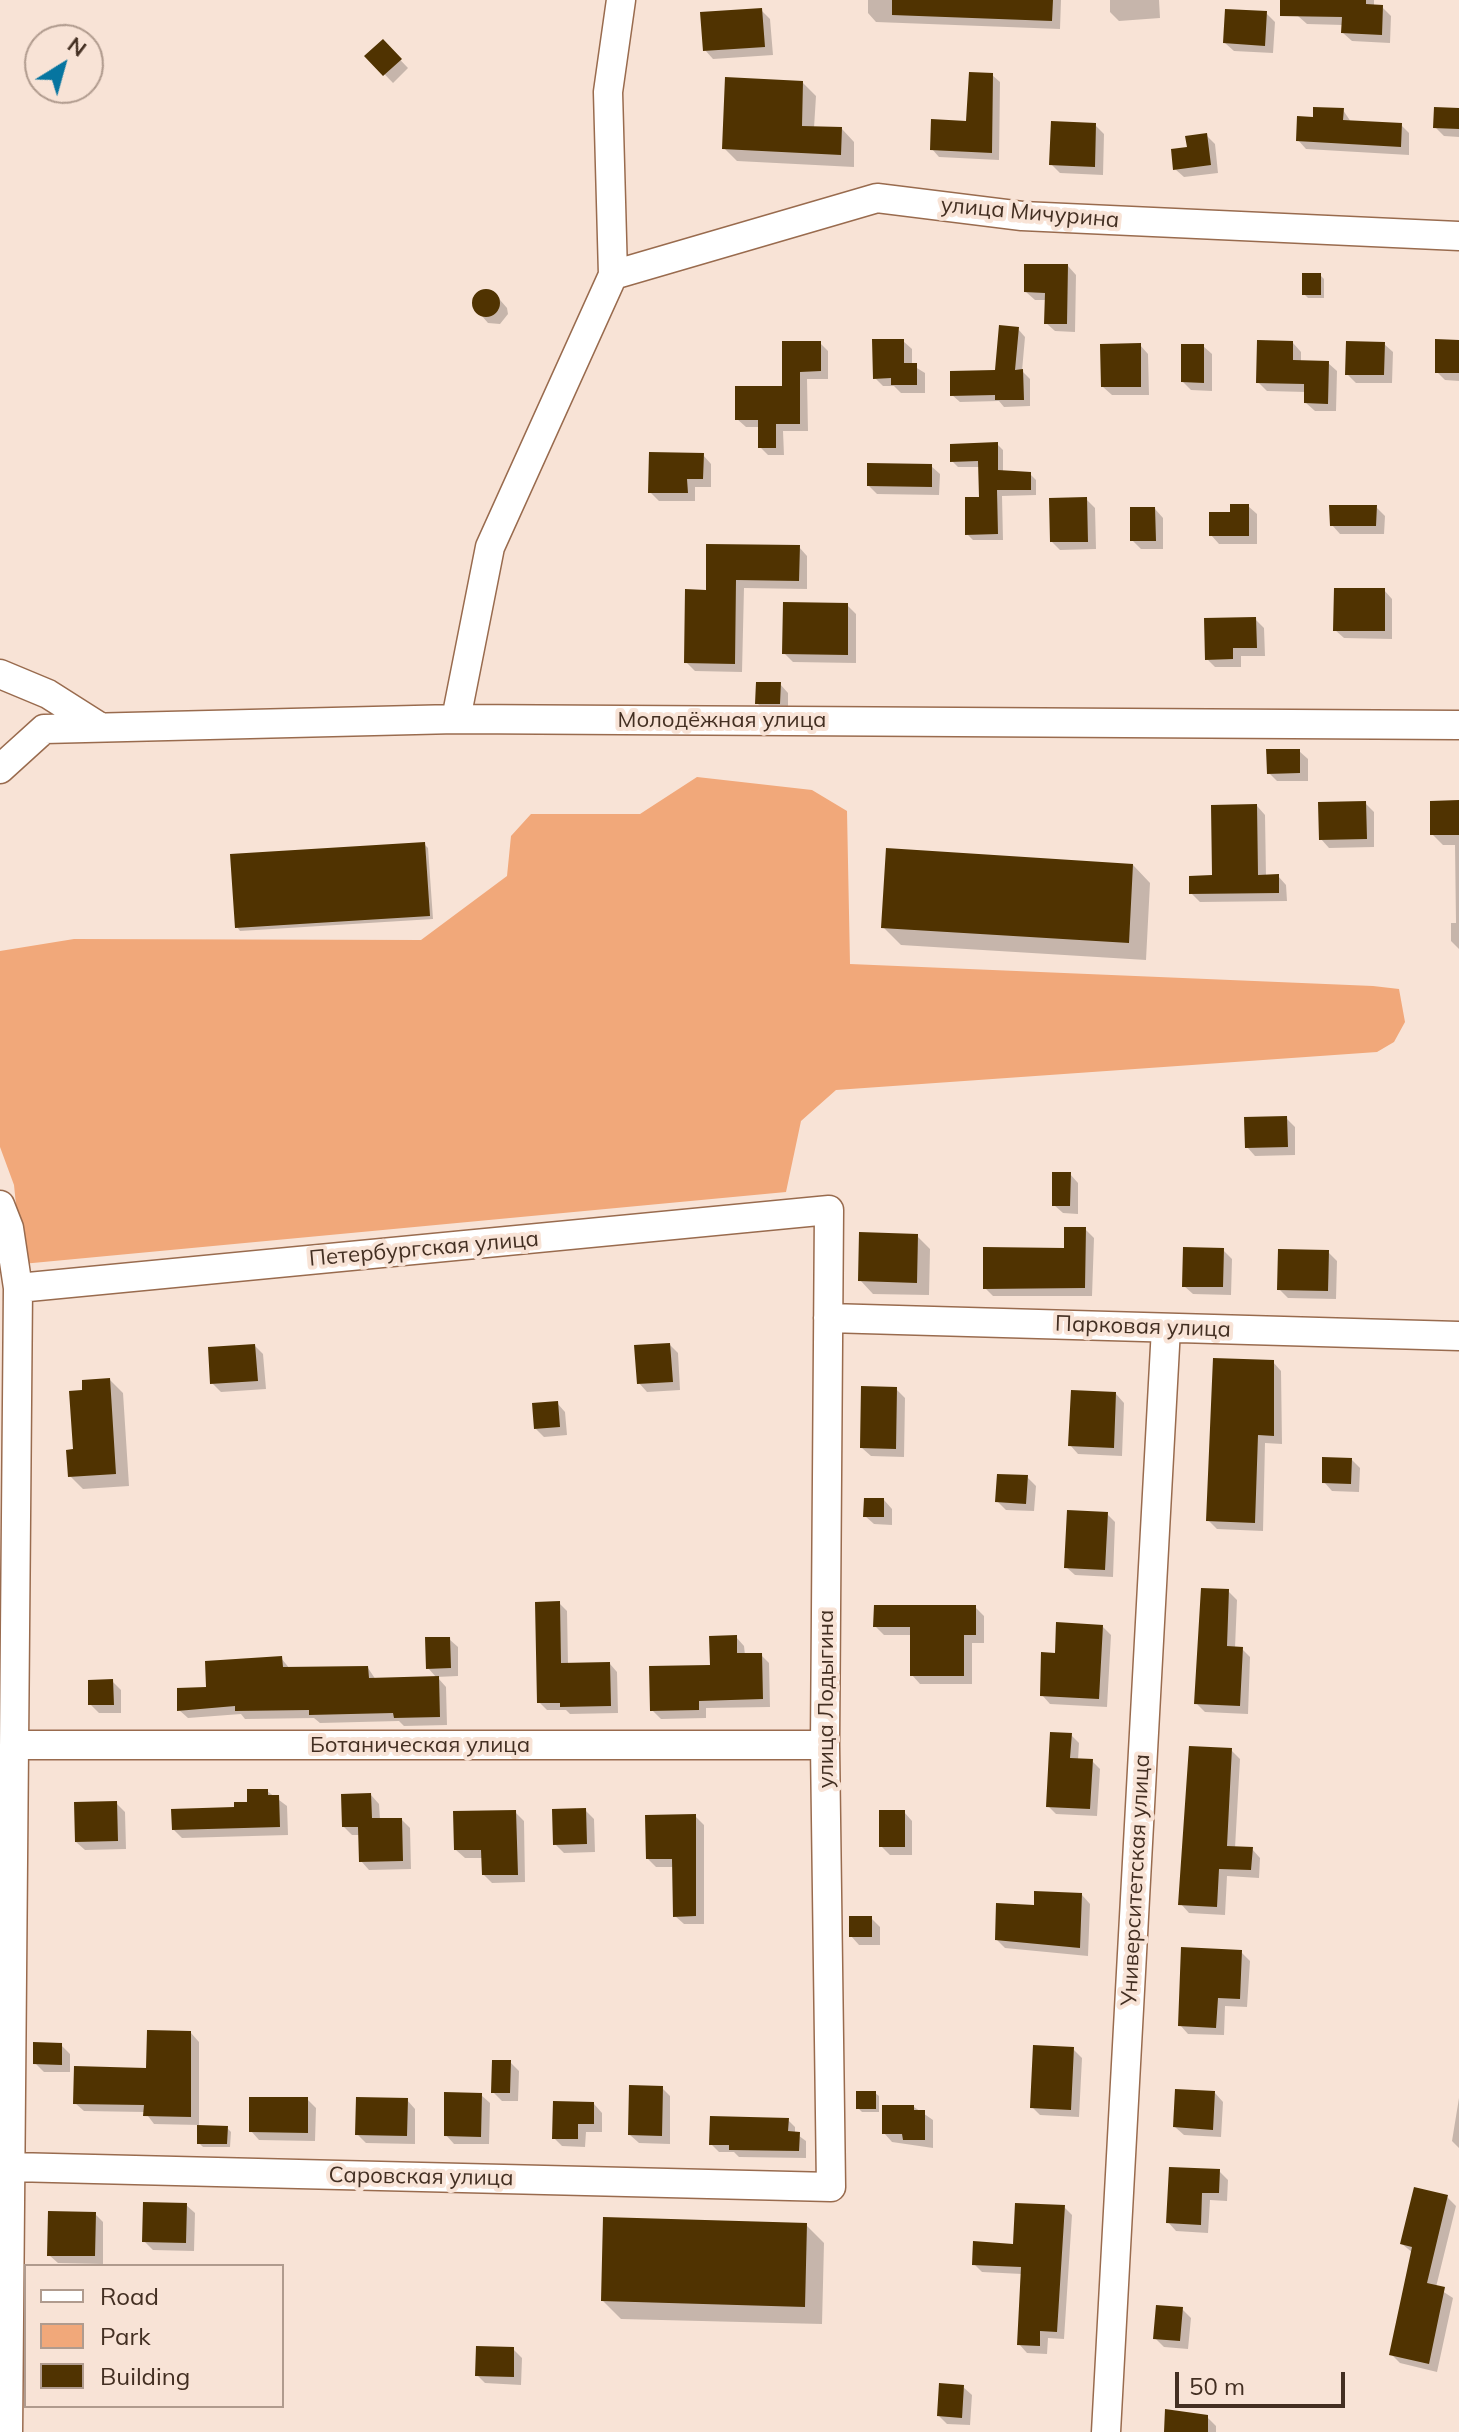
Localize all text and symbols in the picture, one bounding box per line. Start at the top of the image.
north arrow [24,24,104,104]
text: N [62,30,92,63]
street label: улица Мичурина [940,192,1120,234]
street label: Молодёжная улица [618,707,826,733]
street label: Петербургская улица [308,1226,540,1272]
street label: Парковая улица [1055,1311,1231,1343]
street label: улица Лодыгина [813,1610,839,1788]
street label: Ботаническая улица [310,1732,530,1758]
street label: Университетская улица [1116,1753,1156,2007]
street label: Саровская улица [328,2162,514,2192]
legend [24,2264,284,2408]
text: Road [100,2281,159,2311]
text: Park [100,2321,151,2351]
scale bar [1179,2356,1349,2406]
text: Building [100,2361,190,2391]
text: 50 m [1189,2371,1245,2401]

